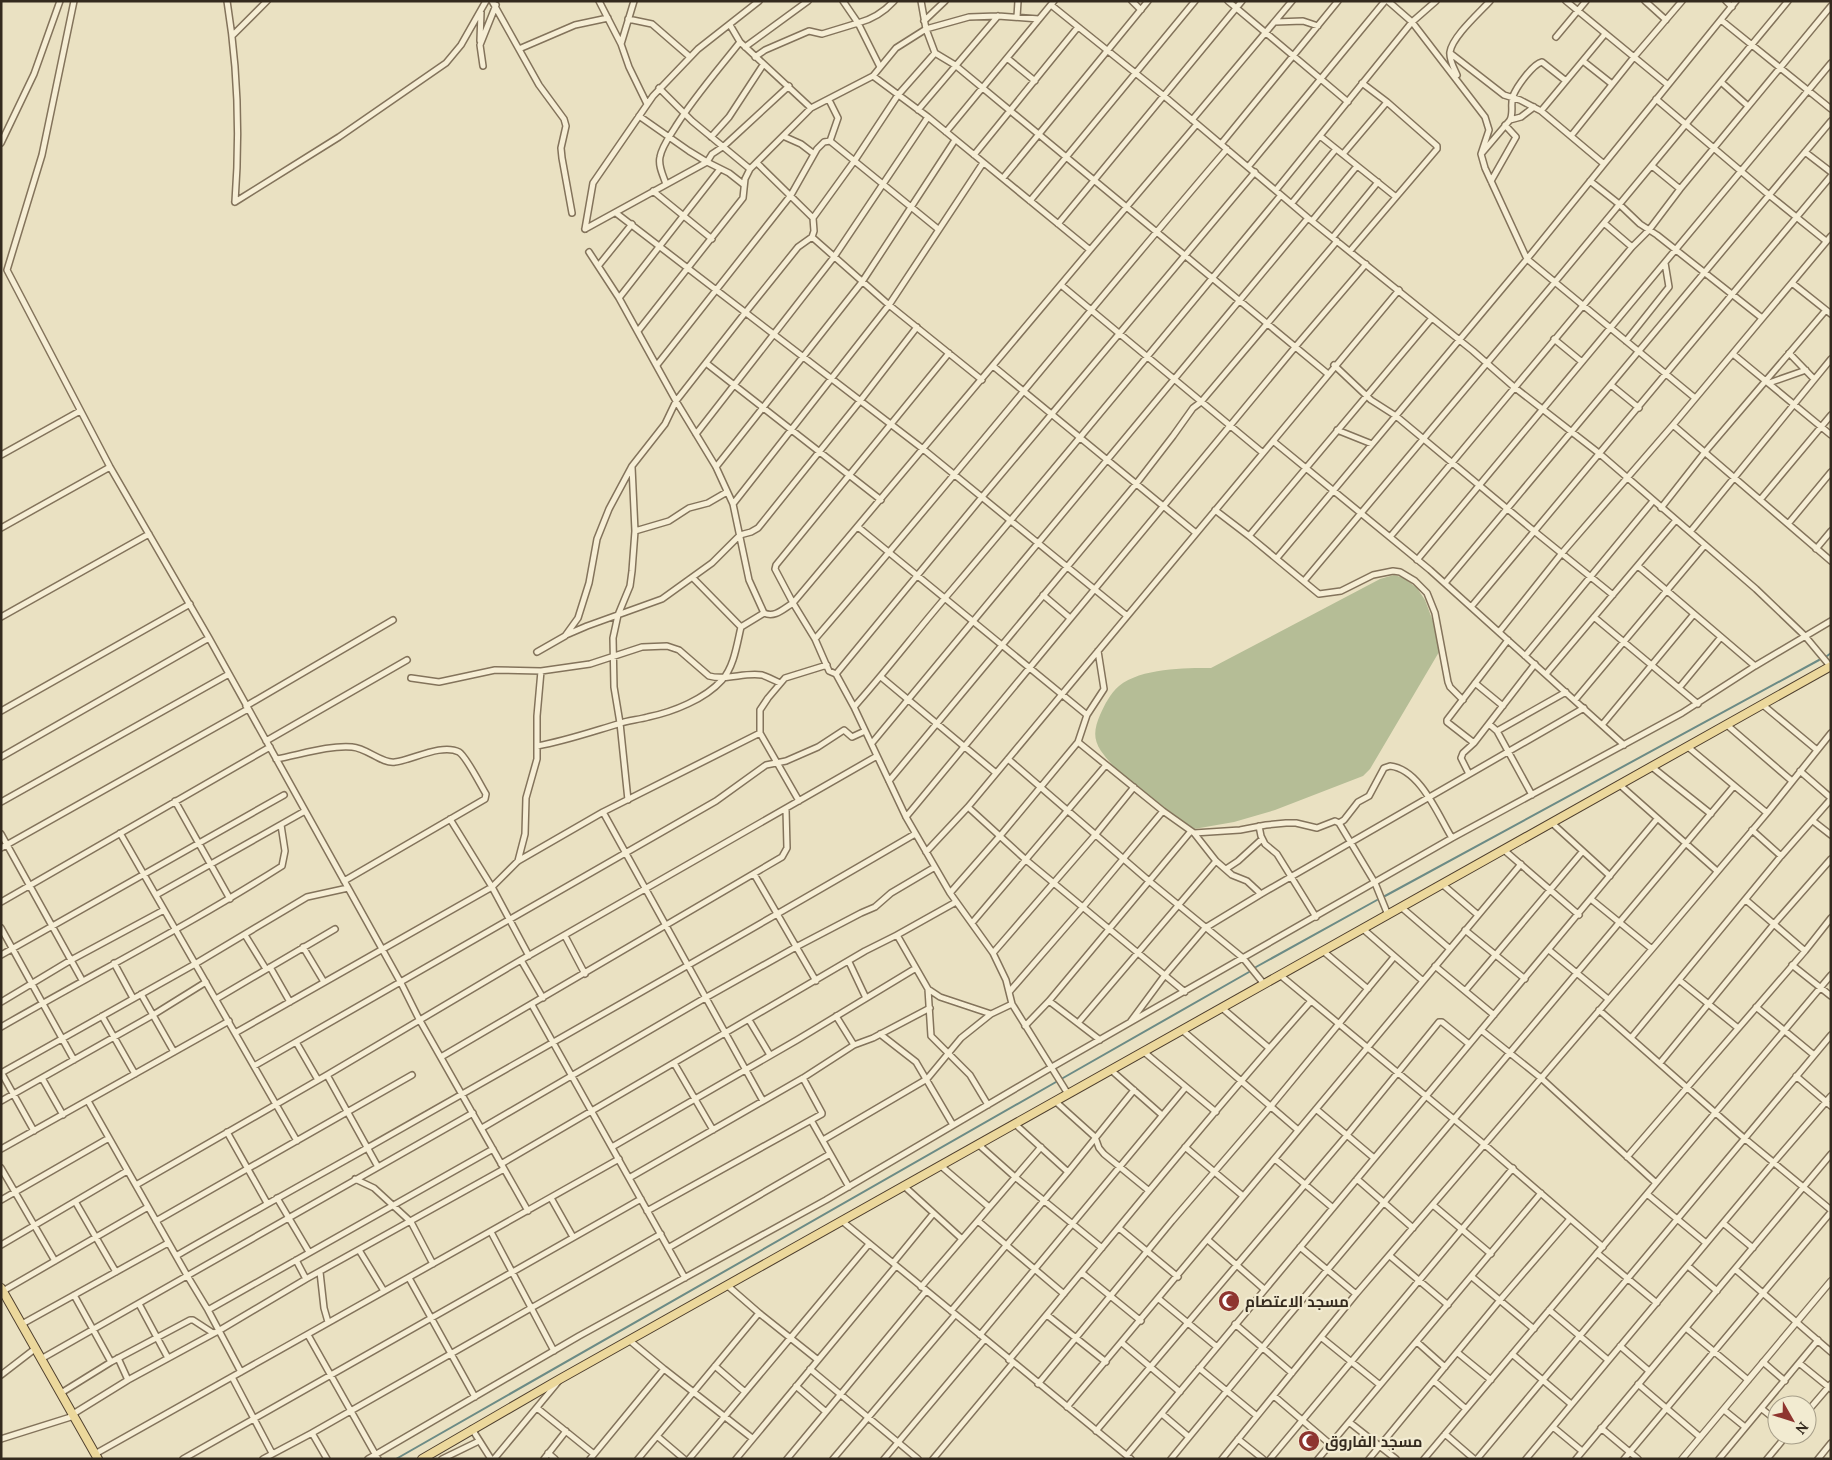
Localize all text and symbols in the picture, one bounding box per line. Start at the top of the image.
mosque icon: مسجد الاعتصام [1217,1289,1241,1313]
place label: مسجد الاعتصام [1245,1292,1349,1312]
north arrow [1767,1395,1817,1445]
text: N [1792,1418,1813,1438]
mosque icon: مسجد الفاروق [1297,1429,1321,1453]
place label: مسجد الفاروق [1325,1432,1422,1451]

